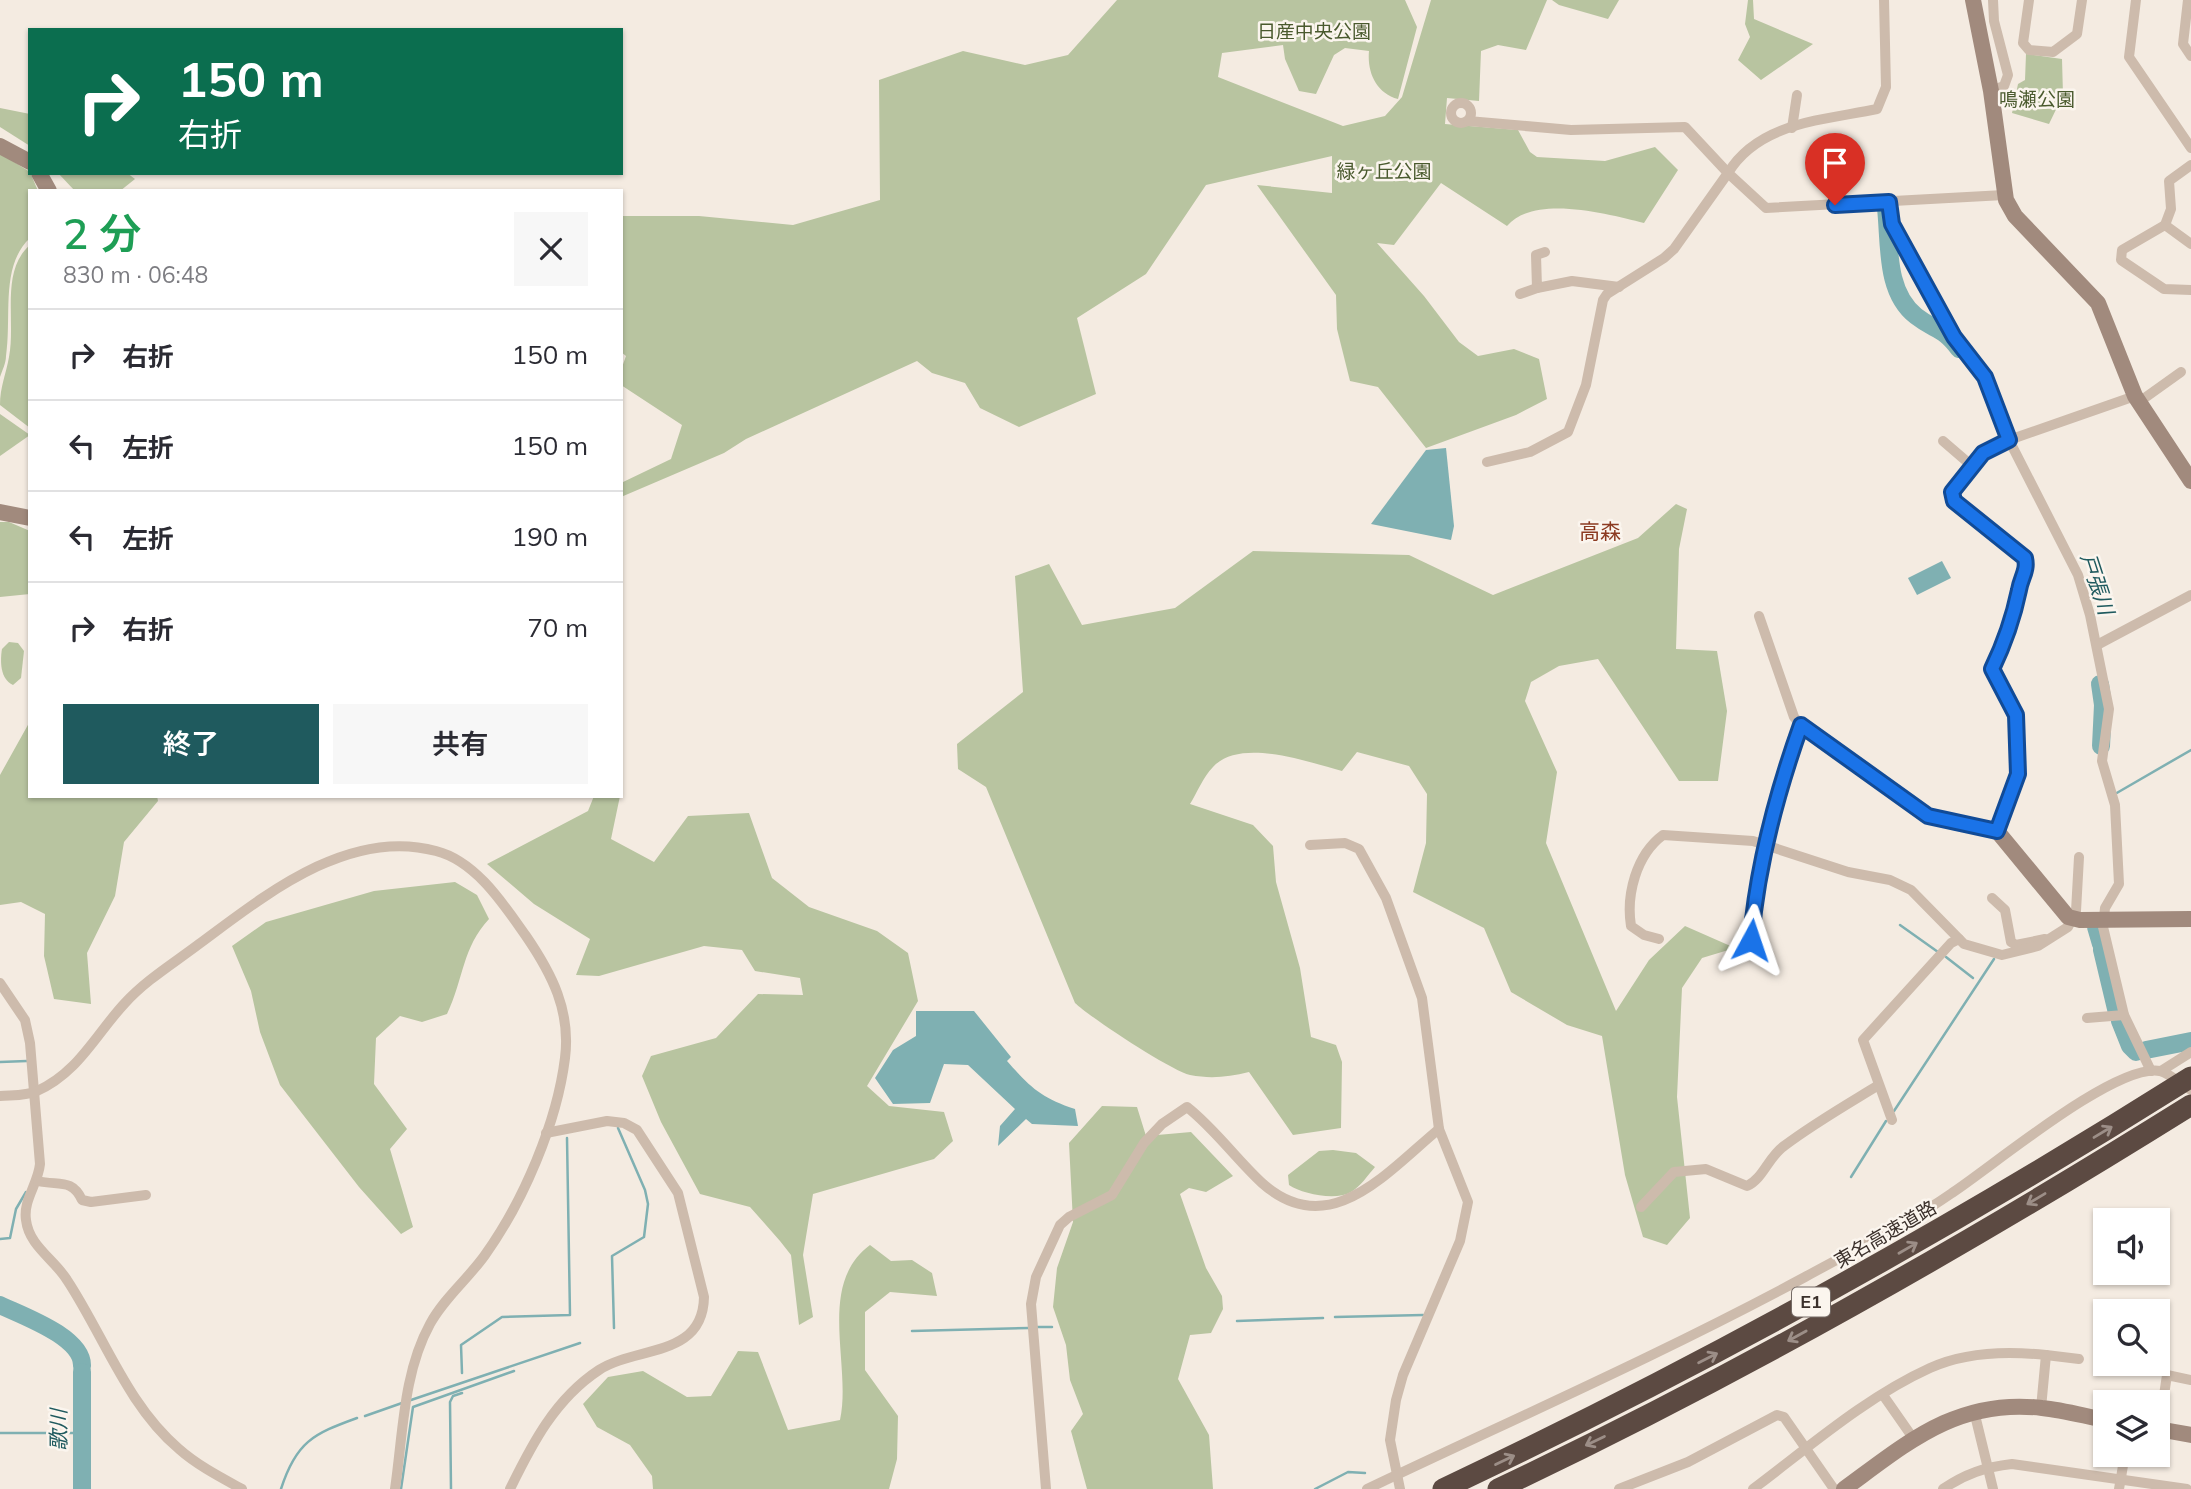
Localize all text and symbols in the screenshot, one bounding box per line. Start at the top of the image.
park label: 日産中央公園 [1257,19,1371,43]
text: 150 m [178,48,324,109]
icon: right [63,56,154,147]
park label: 鳴瀬公園 [1999,87,2075,111]
text: 右折 [178,114,242,154]
pin [1805,133,1865,205]
icon: arrive [1816,144,1854,182]
park label: 緑ヶ丘公園 [1336,159,1432,183]
text: 2 分 [63,207,141,260]
button: close [514,212,588,286]
text: 830 m · 06:48 [63,260,208,289]
icon: right [63,336,101,374]
text: 150 m [512,338,588,371]
text: 右折 [122,340,174,373]
icon: left [63,427,101,465]
text: 150 m [512,429,588,462]
text: 左折 [122,431,174,464]
icon: left [63,518,101,556]
district label: 高森 [1579,518,1621,544]
text: 190 m [512,520,588,553]
text: 左折 [122,522,174,555]
water label: 戸張川 [2076,550,2121,620]
icon: right [63,609,101,647]
text: 70 m [527,611,588,644]
text: 右折 [122,613,174,646]
button: 終了 [63,704,319,784]
button: 共有 [333,704,588,784]
position arrow [1714,903,1788,977]
one-way arrow [2093,1125,2113,1139]
one-way arrow [2027,1192,2047,1206]
street label: 東名高速道路 [1830,1195,1940,1273]
map controls [2093,1208,2170,1467]
button: sound [2093,1208,2170,1285]
one-way arrow [1897,1241,1917,1255]
road number: E1 [1792,1288,1830,1316]
button: search [2093,1299,2170,1376]
one-way arrow [1787,1329,1807,1343]
one-way arrow [1697,1350,1718,1364]
button: layers [2093,1390,2170,1467]
water label: 歌川 [45,1407,71,1451]
one-way arrow [1585,1435,1606,1449]
one-way arrow [1494,1452,1515,1466]

